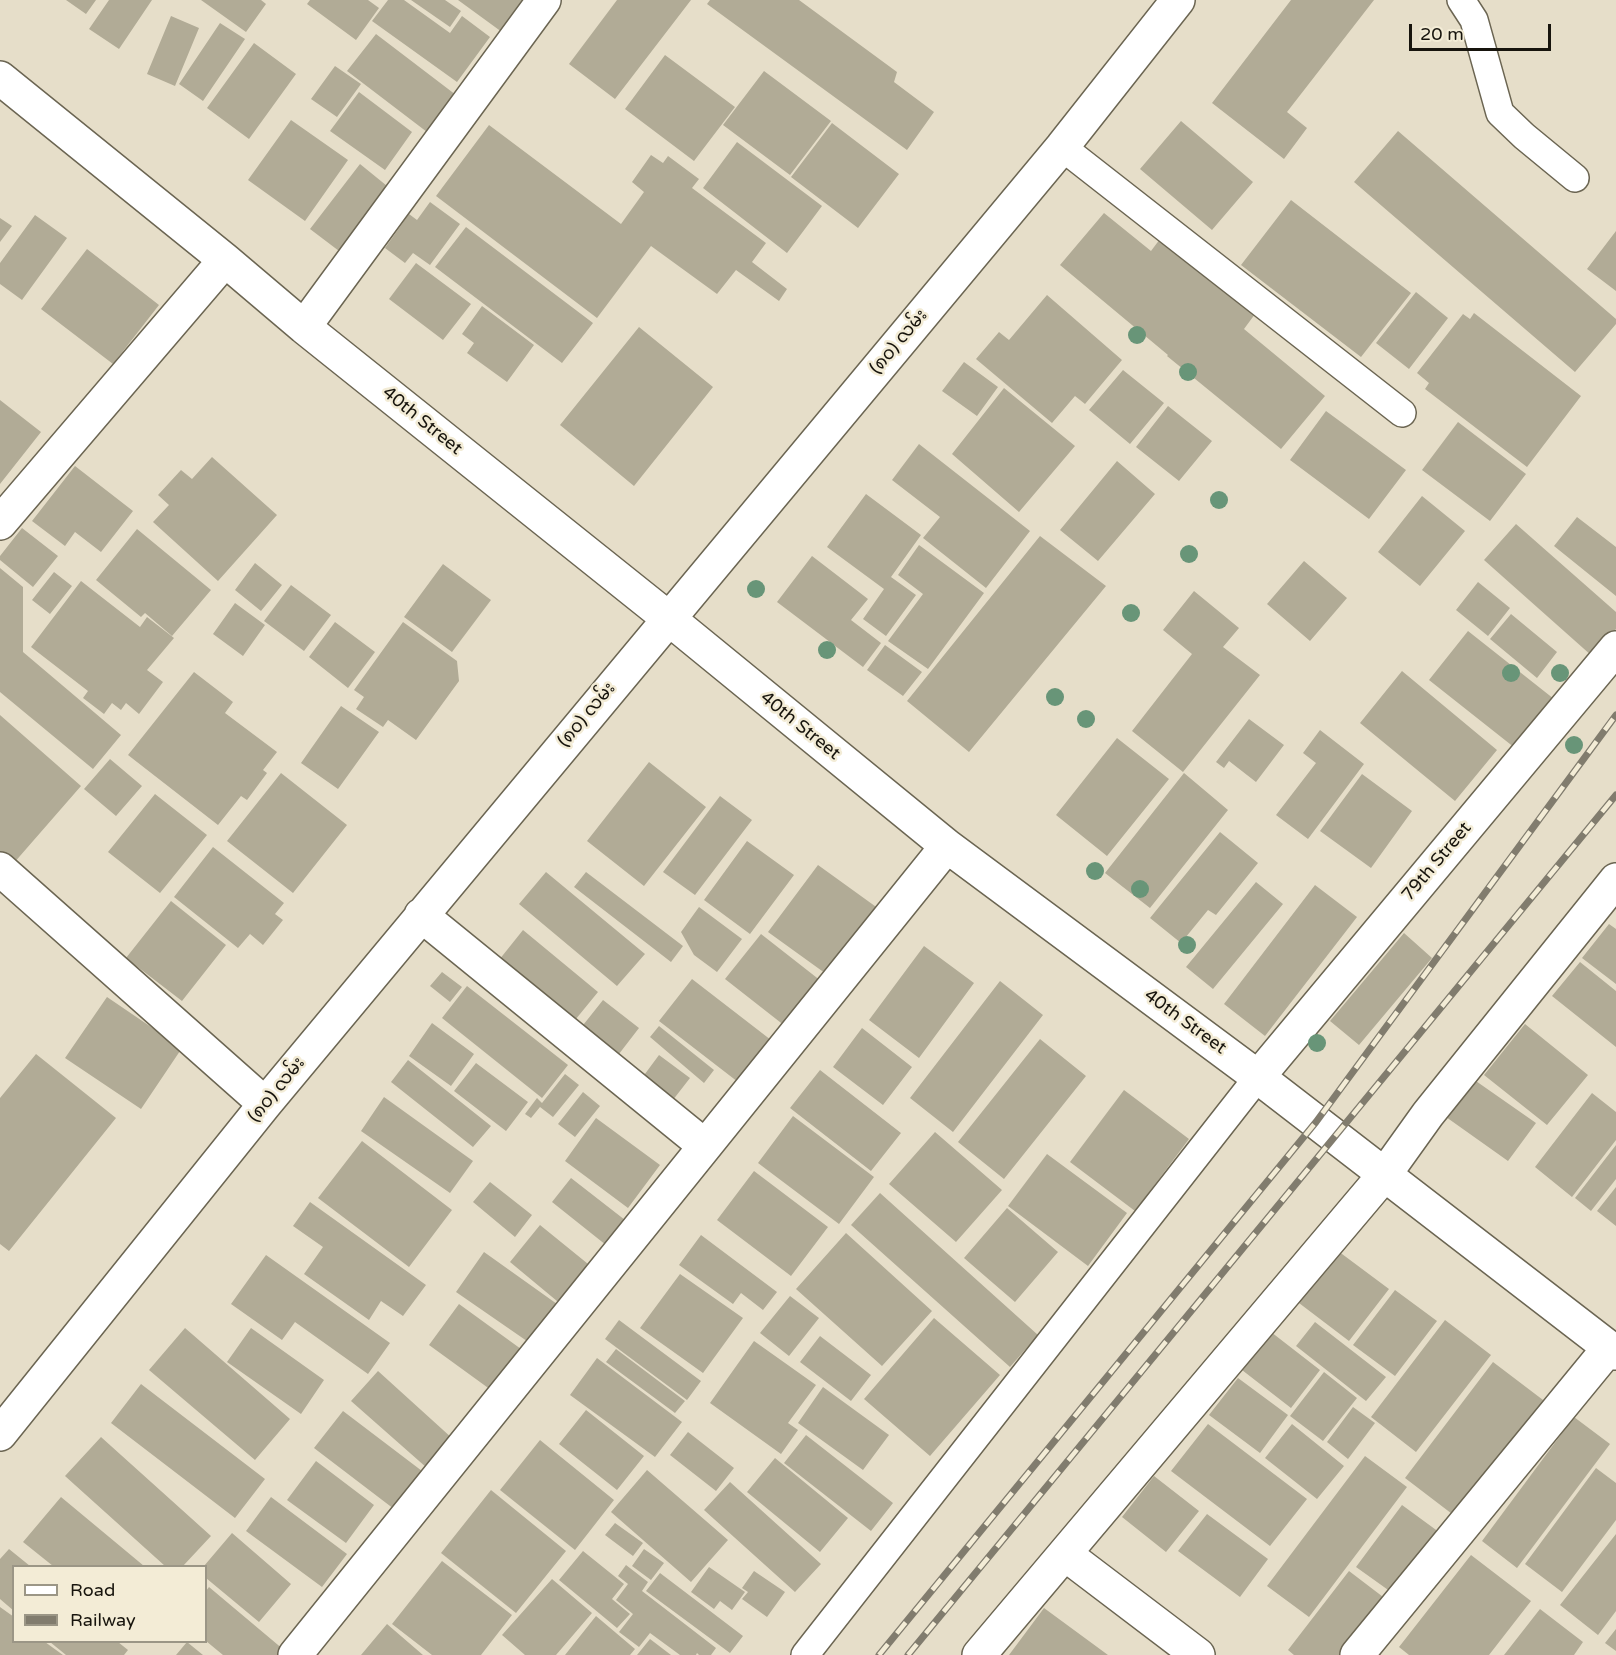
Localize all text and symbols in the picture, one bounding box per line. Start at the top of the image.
scale bar [1412,12,1554,50]
text: 20 m [1420,23,1464,45]
street label: (၈၀) လမ်း [866,305,932,379]
street label: 40th Street [378,382,466,460]
street label: (၈၀) လမ်း [554,678,620,752]
street label: 40th Street [756,687,844,765]
street label: 79th Street [1398,818,1476,906]
street label: 40th Street [1140,985,1230,1059]
street label: (၈၀) လမ်း [244,1053,310,1127]
legend [12,1565,207,1643]
text: Road [70,1579,115,1601]
text: Railway [70,1609,136,1631]

